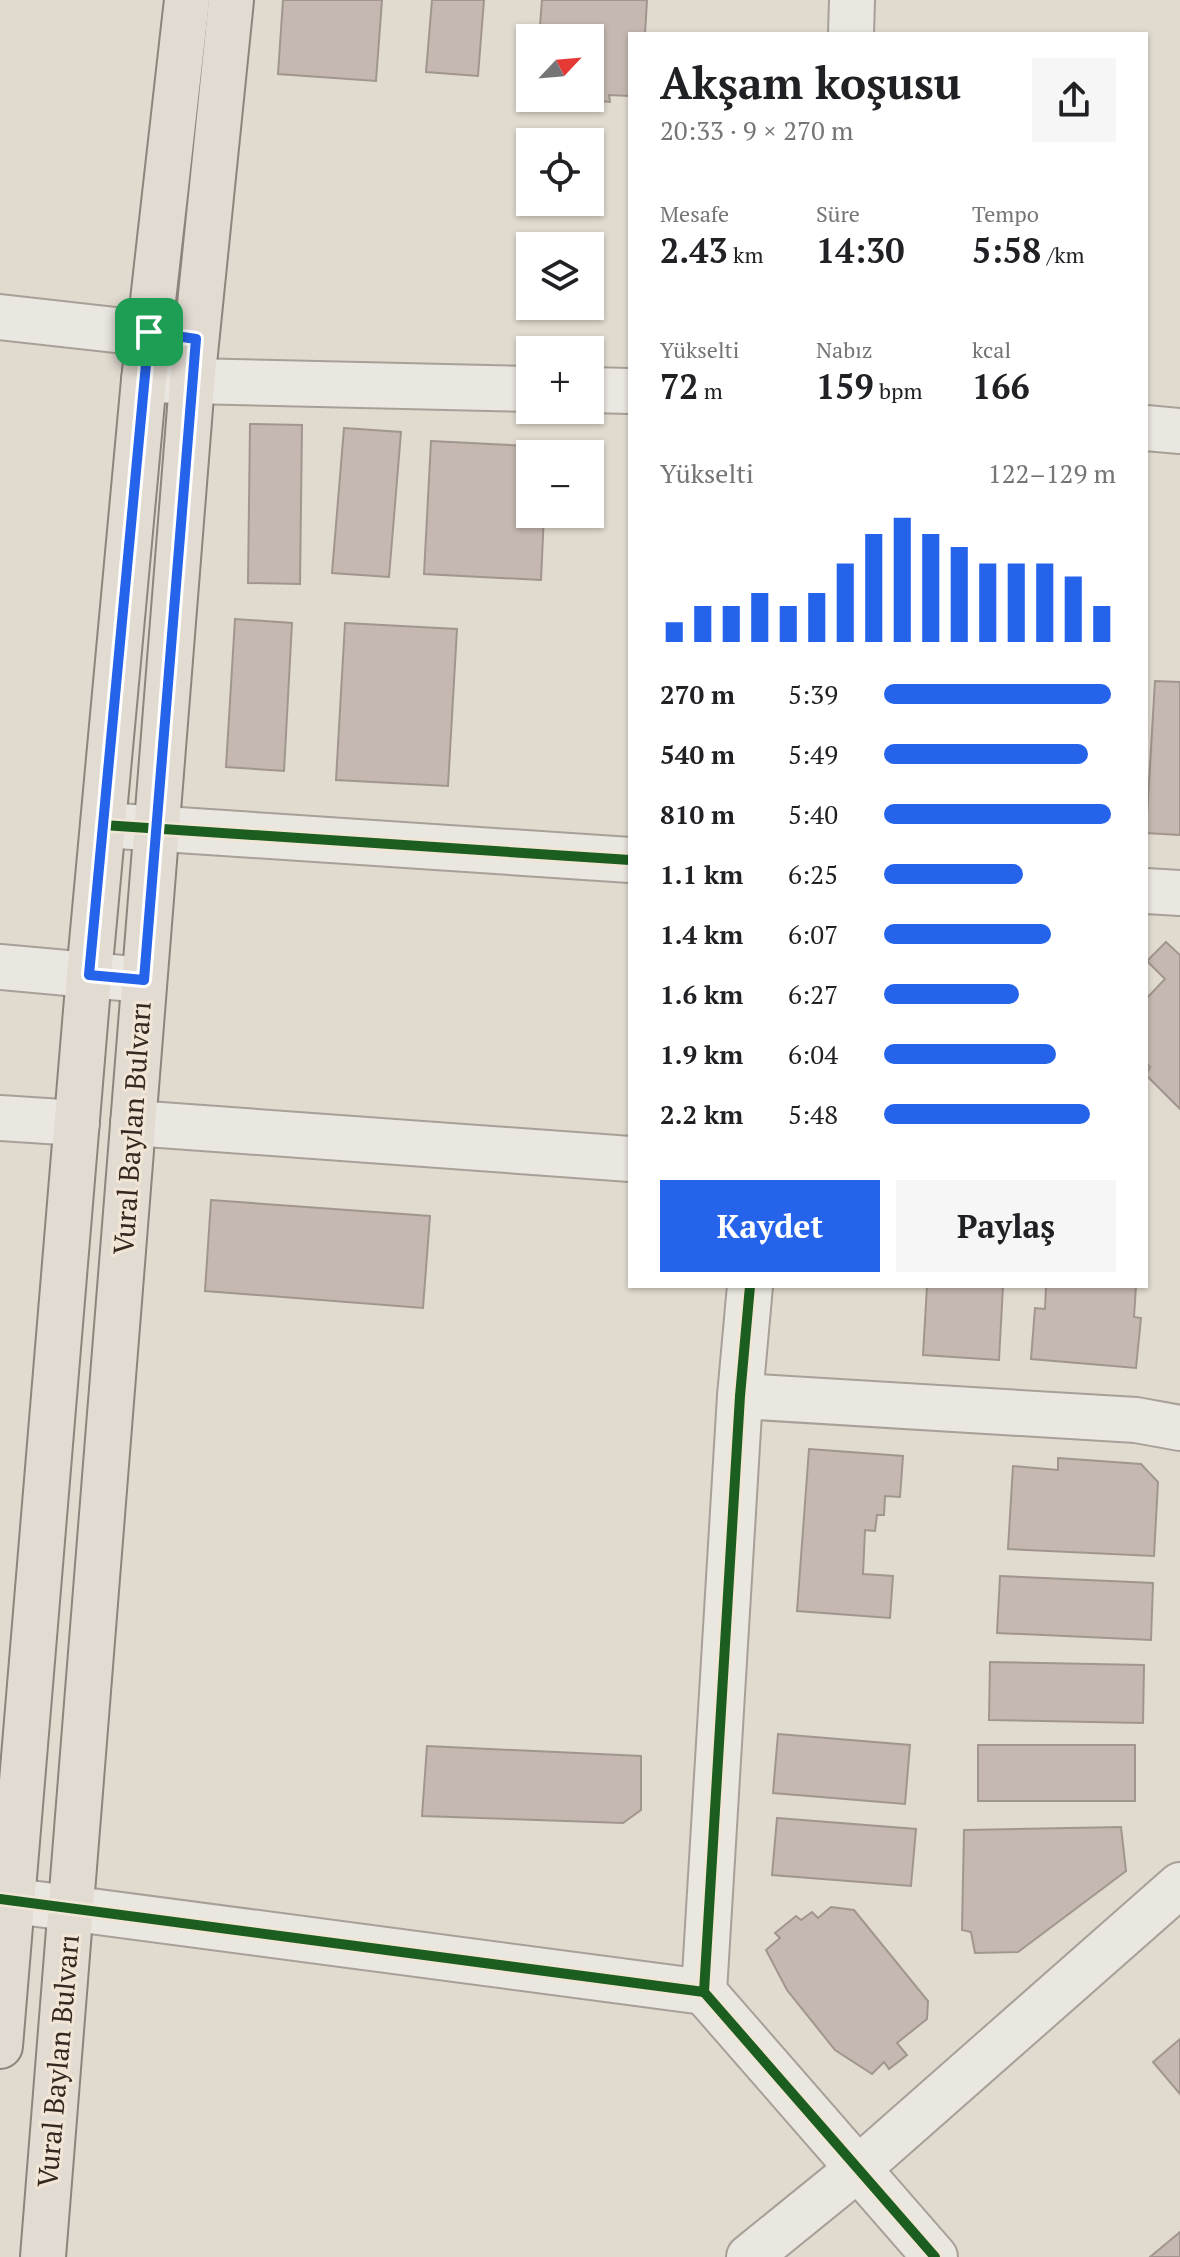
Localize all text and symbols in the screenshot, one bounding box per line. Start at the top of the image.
north arrow [516,24,604,112]
map controls [516,24,604,528]
text: Akşam koşusu [660,53,961,112]
button: share [1032,58,1116,142]
text: 20:33 · 9 × 270 m [660,113,854,147]
button: locate [516,128,604,216]
text: Mesafe [660,199,729,228]
text: Süre [816,199,860,228]
text: Tempo [972,199,1039,228]
text: 2.43 [660,228,728,273]
text: 14:30 [816,228,905,273]
text: 5:58 [972,228,1041,273]
button: layers [516,232,604,320]
text: km [728,240,763,269]
text: /km [1041,240,1085,269]
pin [115,298,183,366]
icon: arrive [127,310,171,354]
text: Yükselti [660,335,739,364]
text: Nabız [816,335,873,364]
text: kcal [972,335,1011,364]
button: + [516,336,604,424]
text: 72 [660,364,698,409]
text: 159 [816,364,874,409]
text: 166 [972,364,1030,409]
text: m [698,376,723,405]
text: bpm [874,376,922,405]
button: − [516,440,604,528]
text: Yükselti [660,456,754,490]
text: 122–129 m [988,456,1116,490]
text: 270 m [660,677,735,711]
text: 5:39 [788,677,838,711]
text: 540 m [660,737,735,771]
text: 5:49 [788,737,838,771]
text: 810 m [660,797,735,831]
text: 5:40 [788,797,838,831]
text: 1.1 km [660,857,743,891]
text: 6:25 [788,857,838,891]
text: 1.4 km [660,917,743,951]
text: 6:07 [788,917,838,951]
text: 1.6 km [660,977,743,1011]
text: 6:27 [788,977,838,1011]
street label: Vural Baylan Bulvarı [104,1000,159,1256]
text: 1.9 km [660,1037,743,1071]
text: 6:04 [788,1037,838,1071]
text: 2.2 km [660,1097,743,1131]
text: 5:48 [788,1097,838,1131]
button: Kaydet [660,1180,880,1272]
button: Paylaş [896,1180,1116,1272]
street label: Vural Baylan Bulvarı [28,1933,87,2189]

